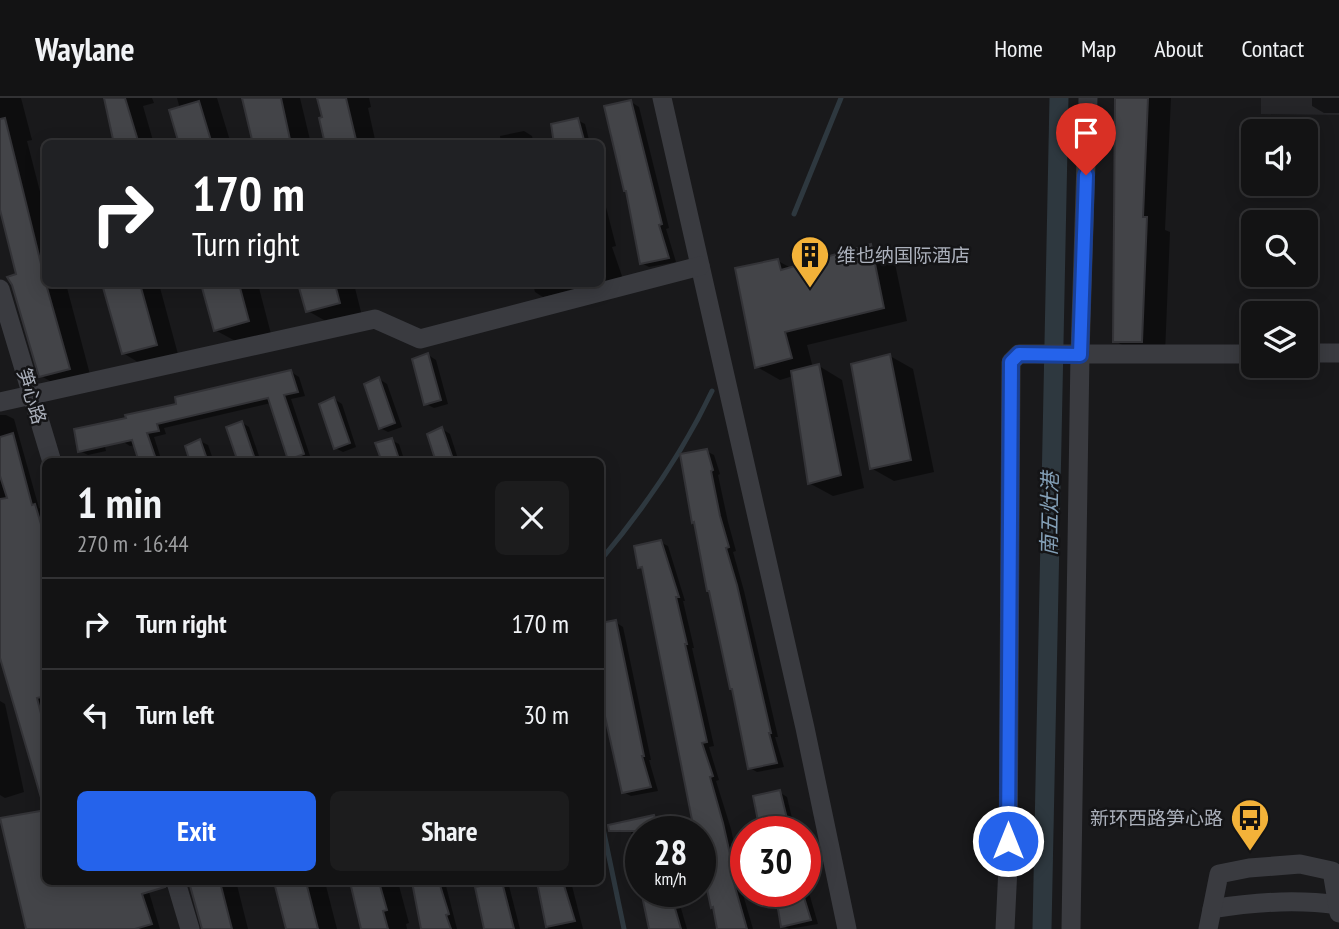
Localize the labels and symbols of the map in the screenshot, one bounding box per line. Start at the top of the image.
pin [1056,103,1116,175]
building icon: 维也纳国际酒店 [789,234,831,289]
place label: 维也纳国际酒店 [837,243,970,267]
street label: 笋心路 [12,365,52,427]
water label: 南五灶港 [1035,469,1064,556]
bus stop icon: 新环西路笋心路 [1229,797,1271,852]
position arrow [971,804,1045,878]
place label: 新环西路笋心路 [1090,806,1223,830]
speed limit sign: 30 [730,816,821,907]

